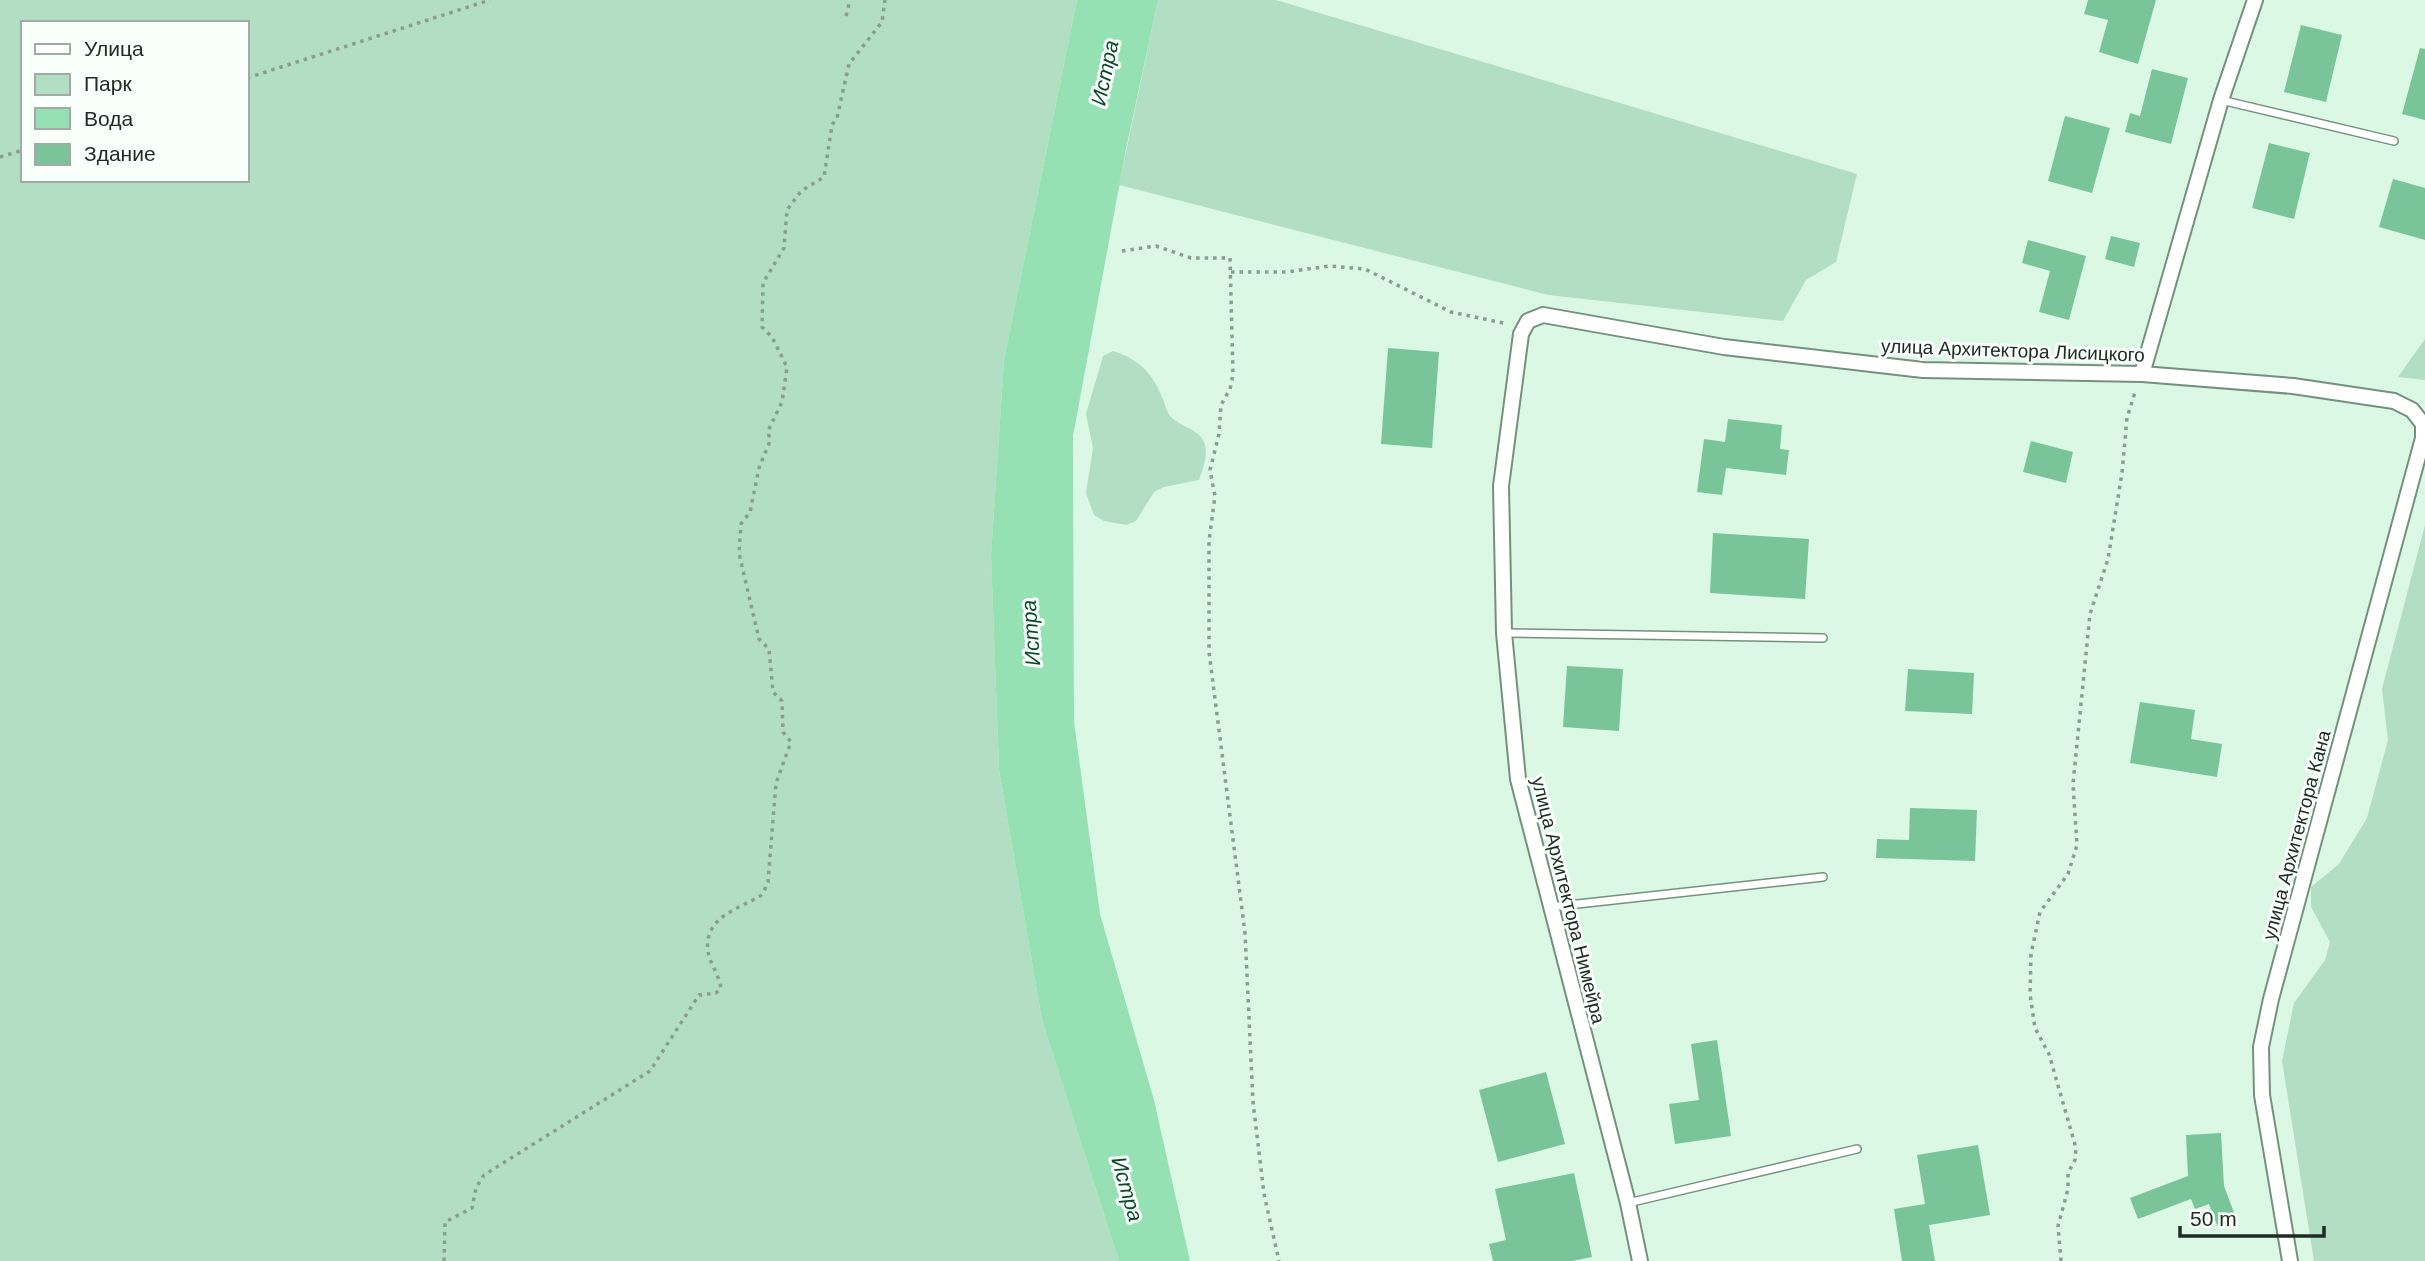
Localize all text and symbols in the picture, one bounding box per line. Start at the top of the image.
legend [21,21,248,182]
text: Улица [84,37,144,60]
water label: Истра [1086,38,1123,108]
text: Парк [84,72,132,95]
text: Вода [84,107,133,130]
text: Здание [84,142,156,165]
street label: улица Архитектора Лисицкого [1881,335,2145,366]
water label: Истра [1017,599,1044,667]
street label: улица Архитектора Кана [2258,727,2335,942]
street label: улица Архитектора Нимейра [1528,775,1609,1026]
water label: Истра [1107,1154,1148,1224]
scale bar [2180,1194,2324,1238]
text: 50 m [2190,1207,2237,1230]

